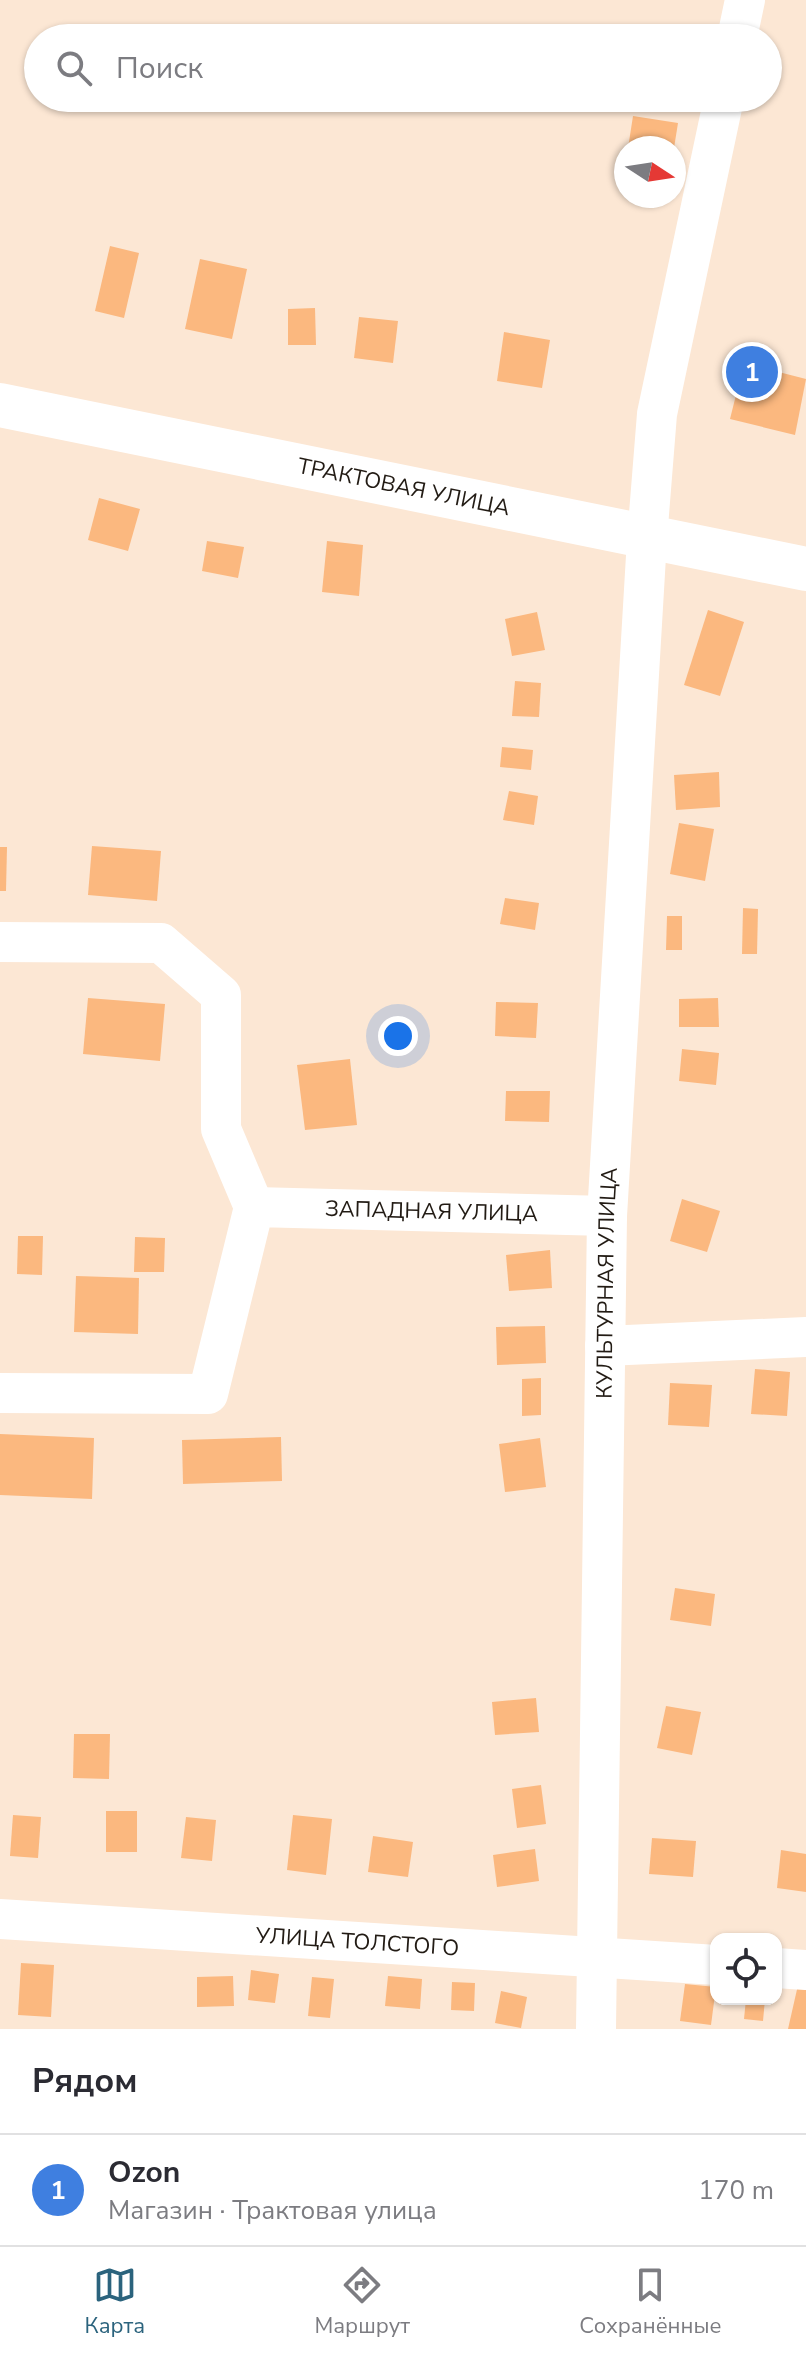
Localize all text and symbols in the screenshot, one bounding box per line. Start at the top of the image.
search box [24,24,782,112]
icon: search [52,46,96,90]
text: Поиск [116,48,203,89]
north arrow [614,136,686,208]
pin: 1 [726,342,778,402]
street label: ТРАКТОВАЯ УЛИЦА [295,451,513,523]
your location [378,1016,418,1056]
street label: КУЛЬТУРНАЯ УЛИЦА [590,1166,625,1399]
street label: ЗАПАДНАЯ УЛИЦА [324,1194,538,1229]
street label: УЛИЦА ТОЛСТОГО [254,1920,460,1963]
map controls [710,1933,782,2005]
button: locate [710,1933,782,2005]
text: Рядом [32,2058,138,2104]
text: Ozon [108,2152,180,2193]
text: 1 [50,2173,66,2208]
text: 170 m [698,2173,774,2208]
text: Магазин · Трактовая улица [108,2193,437,2228]
tab: Карта [85,2263,145,2341]
tab: Маршрут [314,2263,410,2341]
tab: Сохранённые [579,2263,721,2341]

